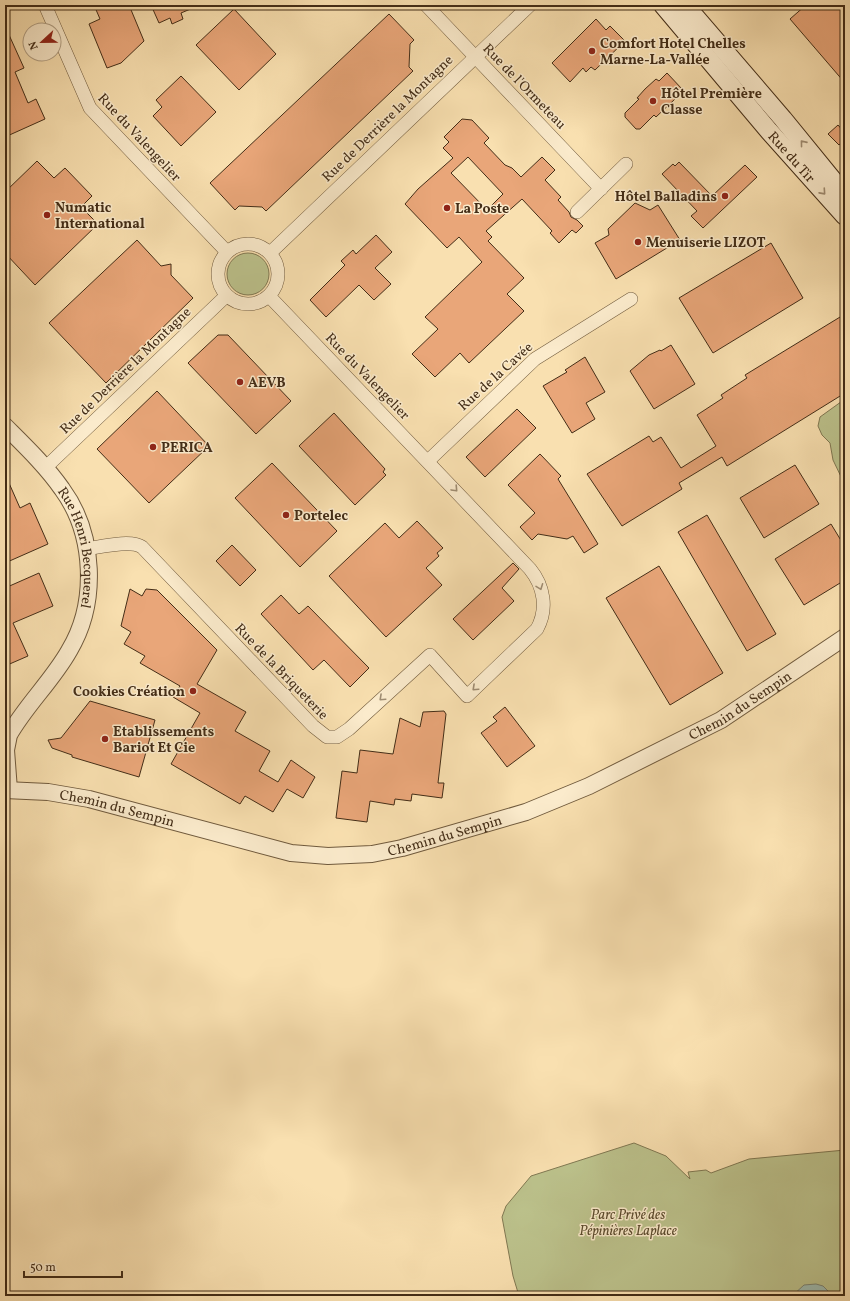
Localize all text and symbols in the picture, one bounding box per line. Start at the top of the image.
north arrow [22,22,62,62]
place label: Comfort Hotel Chelles Marne-La-Vallée [600,35,746,70]
text: N [26,39,43,52]
street label: Rue de l'Ormeteau [478,40,570,134]
marker: Comfort Hotel Chelles Marne-La-Vallée [587,46,597,56]
street label: Rue de Derrière la Montagne [318,51,458,187]
place label: Hôtel Première Classe [661,85,762,120]
street label: Rue du Valengelier [93,90,185,186]
marker: Hôtel Première Classe [648,96,658,106]
street label: Rue du Tir [763,128,819,187]
one-way arrow [800,140,807,147]
one-way arrow [818,187,825,194]
place label: Hôtel Balladins [615,188,717,207]
marker: Hôtel Balladins [720,191,730,201]
place label: Numatic International [55,199,145,234]
place label: La Poste [455,200,509,219]
marker: La Poste [442,203,452,213]
marker: Numatic International [42,210,52,220]
place label: Menuiserie LIZOT [646,234,766,253]
marker: Menuiserie LIZOT [633,237,643,247]
street label: Rue de Derrière la Montagne [56,303,196,439]
street label: Rue du Valengelier [320,329,414,425]
street label: Rue de la Cavée [455,338,538,416]
place label: AEVB [248,374,286,393]
marker: AEVB [235,377,245,387]
place label: PERICA [161,439,213,458]
marker: PERICA [148,442,158,452]
street label: Rue Henri Becquerel [52,484,97,610]
one-way arrow [450,484,457,492]
place label: Portelec [294,507,349,526]
marker: Portelec [281,510,291,520]
one-way arrow [535,583,543,590]
street label: Rue de la Briqueterie [230,620,332,725]
street label: Chemin du Sempin [686,667,796,746]
place label: Cookies Création [73,683,185,702]
one-way arrow [473,683,480,690]
marker: Cookies Création [188,686,198,696]
one-way arrow [380,693,387,700]
place label: Etablissements Bariot Et Cie [113,723,214,758]
marker: Etablissements Bariot Et Cie [100,734,110,744]
street label: Chemin du Sempin [58,786,176,832]
street label: Chemin du Sempin [386,811,504,862]
park label: Parc Privé des Pépinières Laplace [579,1206,677,1241]
scale bar [24,1253,122,1279]
text: 50 m [30,1260,56,1276]

